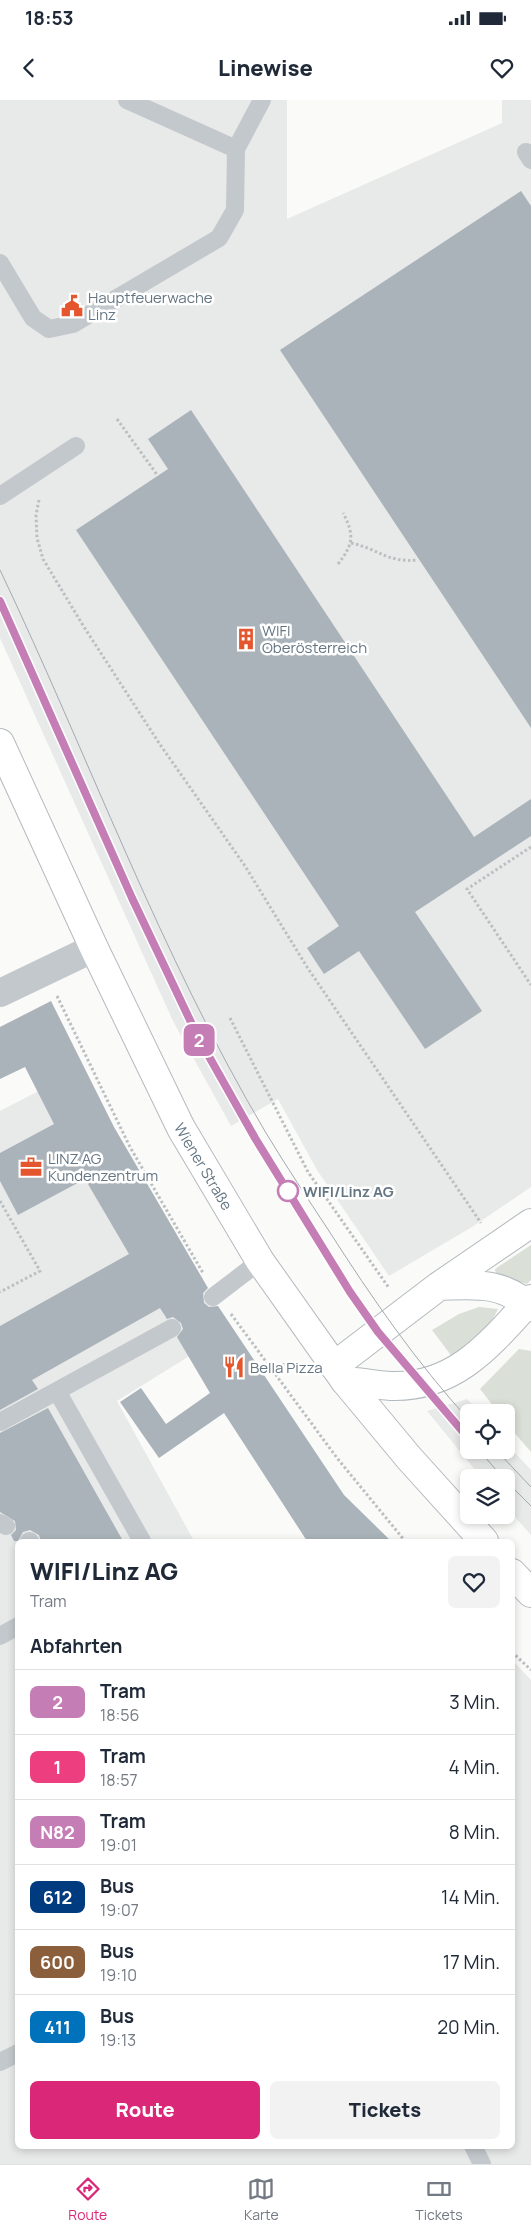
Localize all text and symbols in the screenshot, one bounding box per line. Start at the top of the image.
text: 18:53 [25,5,74,31]
text: Linewise [218,53,313,83]
icon: back [15,54,43,82]
icon: heart [488,54,516,82]
place label: Hauptfeuerwache Linz [88,287,213,325]
public building icon: Hauptfeuerwache Linz [59,293,85,319]
place label: WIFI Oberösterreich [262,620,367,658]
building icon: WIFI Oberösterreich [233,626,259,652]
line badge: 2 [183,1024,215,1056]
text: 2 [194,1028,204,1052]
street label: Wiener Straße [170,1119,238,1214]
place label: LINZ AG Kundenzentrum [48,1148,158,1186]
office icon: LINZ AG Kundenzentrum [18,1154,44,1180]
marker: WIFI/Linz AG [277,1180,299,1202]
place label: WIFI/Linz AG [303,1181,394,1202]
restaurant icon: Bella Pizza [221,1354,247,1380]
place label: Bella Pizza [250,1357,323,1378]
map controls [460,1404,515,1524]
button: locate [460,1404,515,1459]
button: layers [460,1469,515,1524]
text: WIFI/Linz AG [30,1554,178,1587]
button: heart [448,1556,500,1608]
text: Tram [30,1590,67,1612]
text: Abfahrten [30,1633,123,1659]
text: Tram [100,1678,146,1704]
text: 3 Min. [449,1689,500,1715]
text: 2 [52,1690,63,1714]
text: 18:56 [100,1704,139,1726]
text: Tram [100,1743,146,1769]
text: 4 Min. [448,1754,500,1780]
text: 1 [54,1755,61,1779]
text: 18:57 [100,1769,138,1791]
text: Tram [100,1808,146,1834]
text: 8 Min. [449,1819,500,1845]
text: N82 [40,1820,75,1844]
text: 19:01 [100,1834,137,1856]
text: Bus [100,1873,134,1899]
text: 14 Min. [441,1884,500,1910]
text: 612 [43,1885,72,1909]
text: 19:07 [100,1899,139,1921]
text: Bus [100,1938,134,1964]
text: 17 Min. [443,1949,500,1975]
text: 600 [40,1950,75,1974]
text: 19:10 [100,1964,137,1986]
text: Bus [100,2003,134,2029]
text: 20 Min. [437,2014,500,2040]
text: 411 [44,2015,71,2039]
text: 19:13 [100,2029,136,2051]
button: Route [30,2081,260,2139]
button: Tickets [270,2081,500,2139]
tab: Route [68,2175,107,2224]
tab: Karte [244,2175,279,2224]
tab: Tickets [415,2175,463,2224]

